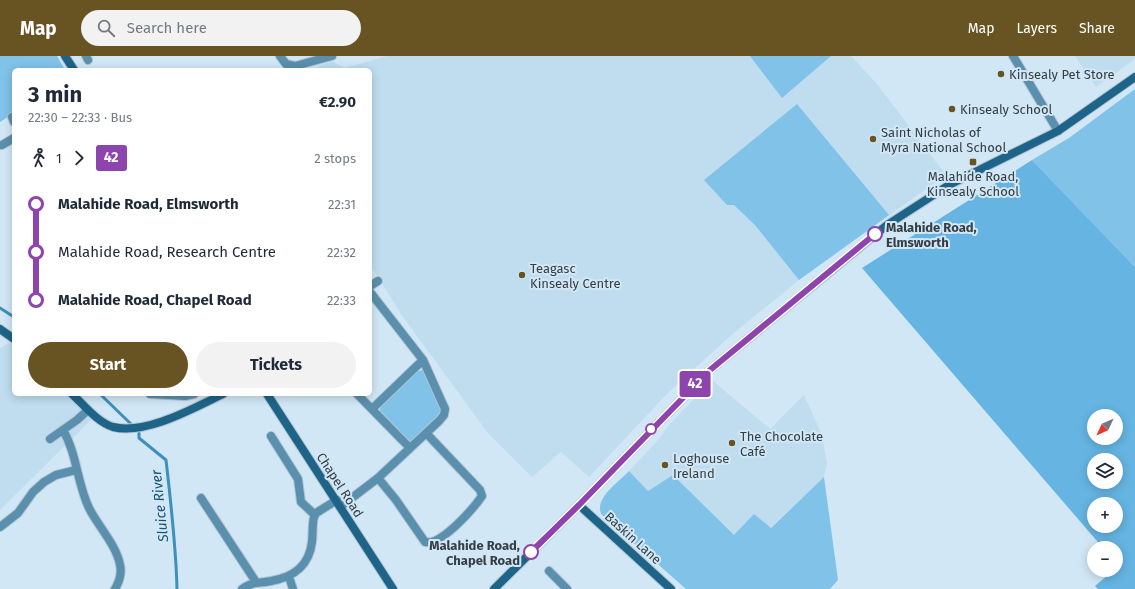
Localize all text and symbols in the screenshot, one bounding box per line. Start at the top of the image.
search box [81,10,361,46]
text: Map [20,17,57,40]
icon: search [95,17,117,39]
text: Search here [127,19,207,37]
text: Map [968,20,994,37]
text: Layers [1016,20,1057,37]
text: Share [1079,20,1115,37]
place label: Kinsealy Pet Store [1009,67,1115,82]
marker: Kinsealy Pet Store [996,69,1006,79]
text: 3 min [28,81,82,108]
text: €2.90 [319,93,356,111]
place label: Kinsealy School [960,102,1053,117]
marker: Kinsealy School [947,104,957,114]
text: 22:30 – 22:33 · Bus [28,110,132,125]
place label: Saint Nicholas of Myra National School [881,125,1006,155]
marker: Saint Nicholas of Myra National School [868,134,878,144]
icon: walk [28,147,50,169]
icon: forward [68,147,90,169]
text: 42 [104,149,119,166]
text: 1 [56,151,62,166]
text: 2 stops [314,151,356,166]
marker: Malahide Road, Kinsealy School [968,157,978,167]
place label: Malahide Road, Kinsealy School [927,169,1019,199]
text: Malahide Road, Elmsworth [58,195,239,213]
text: 22:31 [328,197,356,212]
place label: Malahide Road, Elmsworth [886,220,977,250]
marker: Malahide Road, Elmsworth [867,226,883,242]
text: Malahide Road, Research Centre [58,243,276,261]
text: 22:32 [327,245,356,260]
place label: Teagasc Kinsealy Centre [530,261,621,291]
marker: Teagasc Kinsealy Centre [517,270,527,280]
text: Malahide Road, Chapel Road [58,291,252,309]
text: 22:33 [327,293,356,308]
button: Start [28,342,188,388]
button: Tickets [196,342,356,388]
line badge: 42 [677,371,713,397]
text: 42 [688,375,702,392]
north arrow [1087,409,1123,445]
map controls [1087,409,1123,577]
unlabelled marker [645,423,657,435]
place label: The Chocolate Café [740,429,823,459]
marker: The Chocolate Café [727,438,737,448]
street label: Chapel Road [314,450,366,520]
place label: Loghouse Ireland [673,451,729,481]
button: layers [1087,453,1123,489]
marker: Loghouse Ireland [660,460,670,470]
water label: Sluice River [148,468,172,544]
button: + [1087,497,1123,533]
street label: Baskin Lane [602,509,664,567]
place label: Malahide Road, Chapel Road [429,538,520,568]
button: − [1087,541,1123,577]
marker: Malahide Road, Chapel Road [523,544,539,560]

